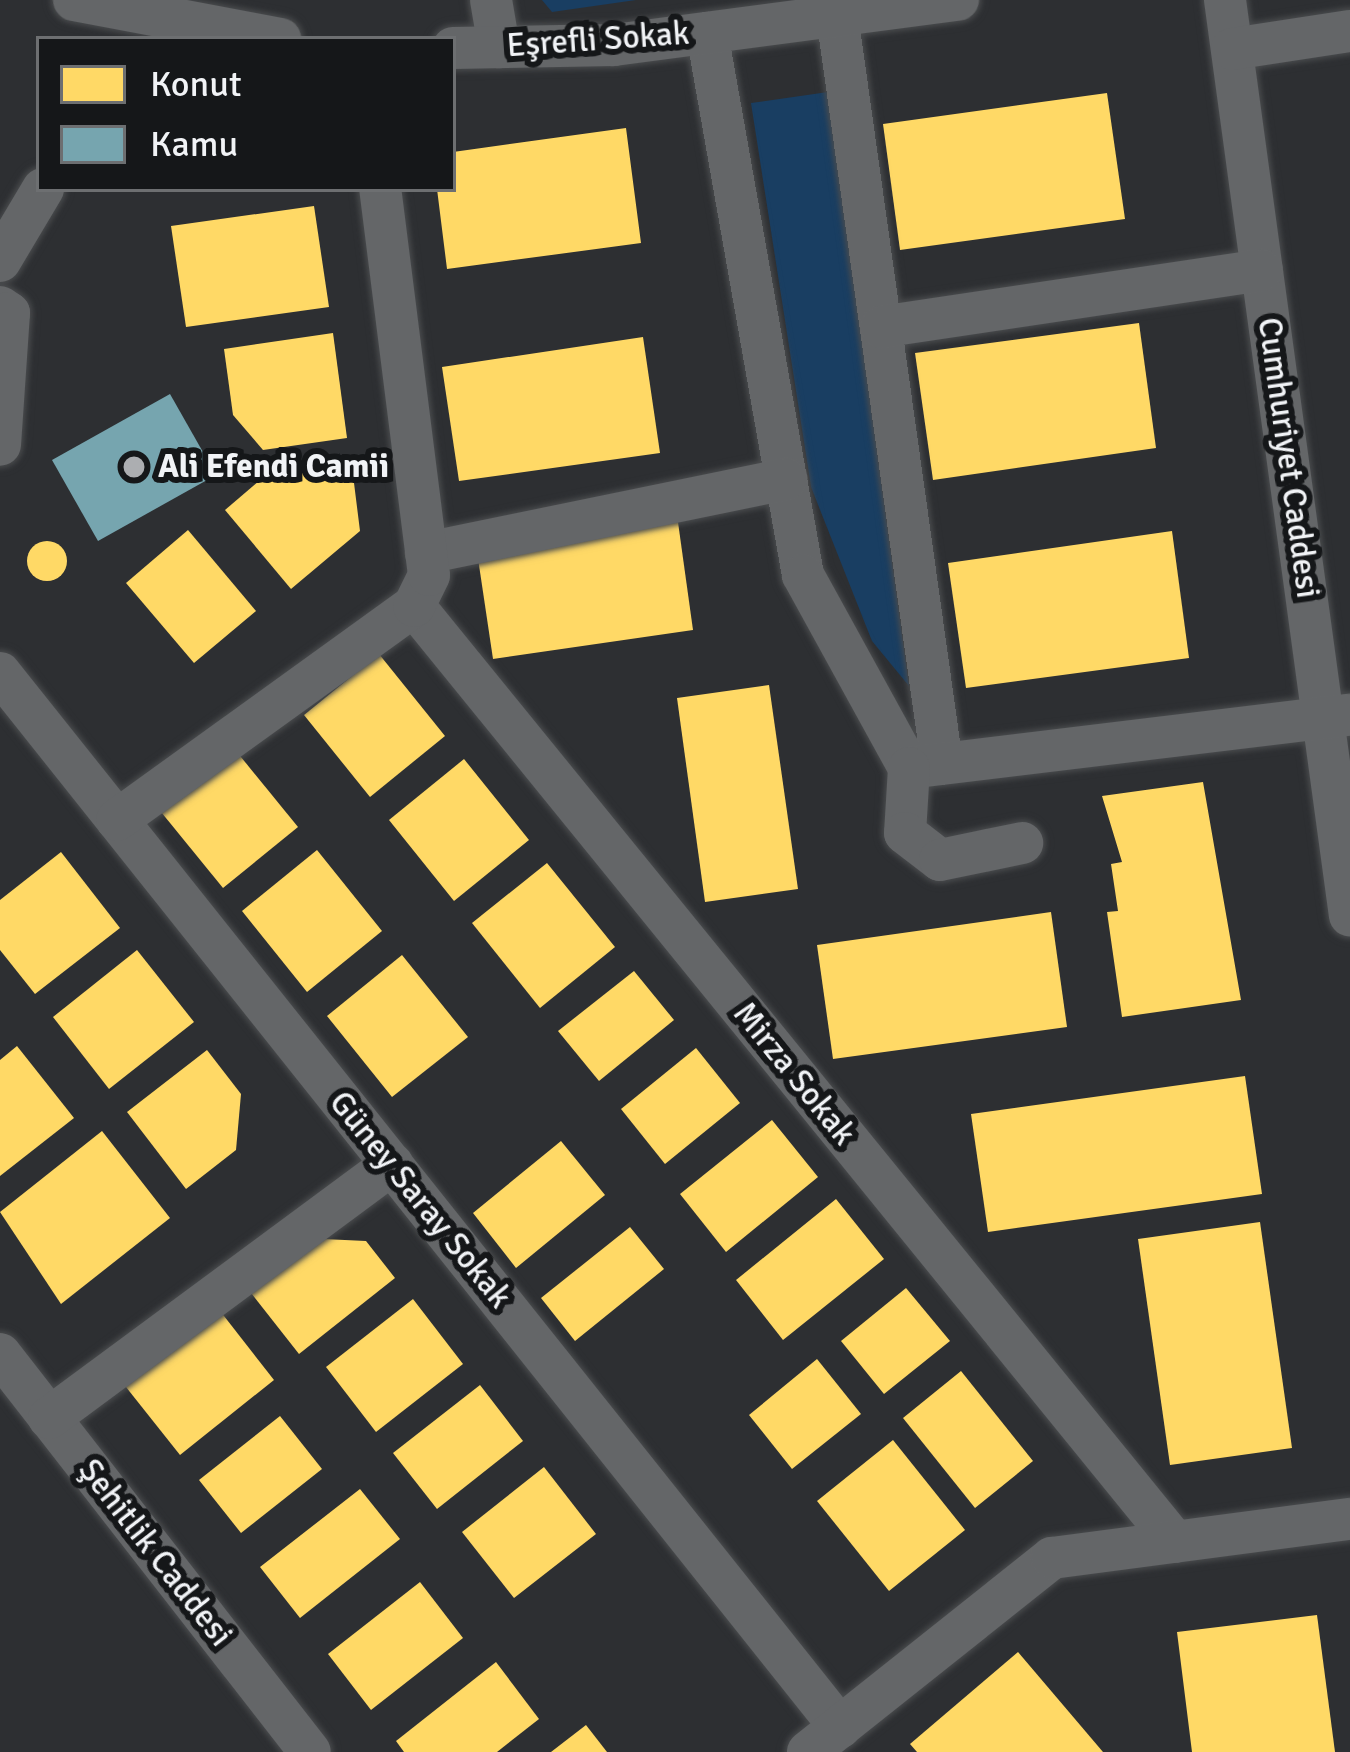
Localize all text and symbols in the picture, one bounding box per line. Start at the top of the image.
street label: Eşrefli Sokak [505,14,691,66]
legend [36,36,456,192]
text: Konut [150,62,242,107]
text: Kamu [150,122,238,167]
street label: Cumhuriyet Caddesi [1249,315,1327,601]
place label: Ali Efendi Camii [158,447,389,487]
marker: Ali Efendi Camii [121,454,147,480]
street label: Mirza Sokak [724,995,864,1153]
street label: Güney Saray Sokak [320,1084,520,1316]
street label: Şehitlik Caddesi [70,1452,240,1654]

